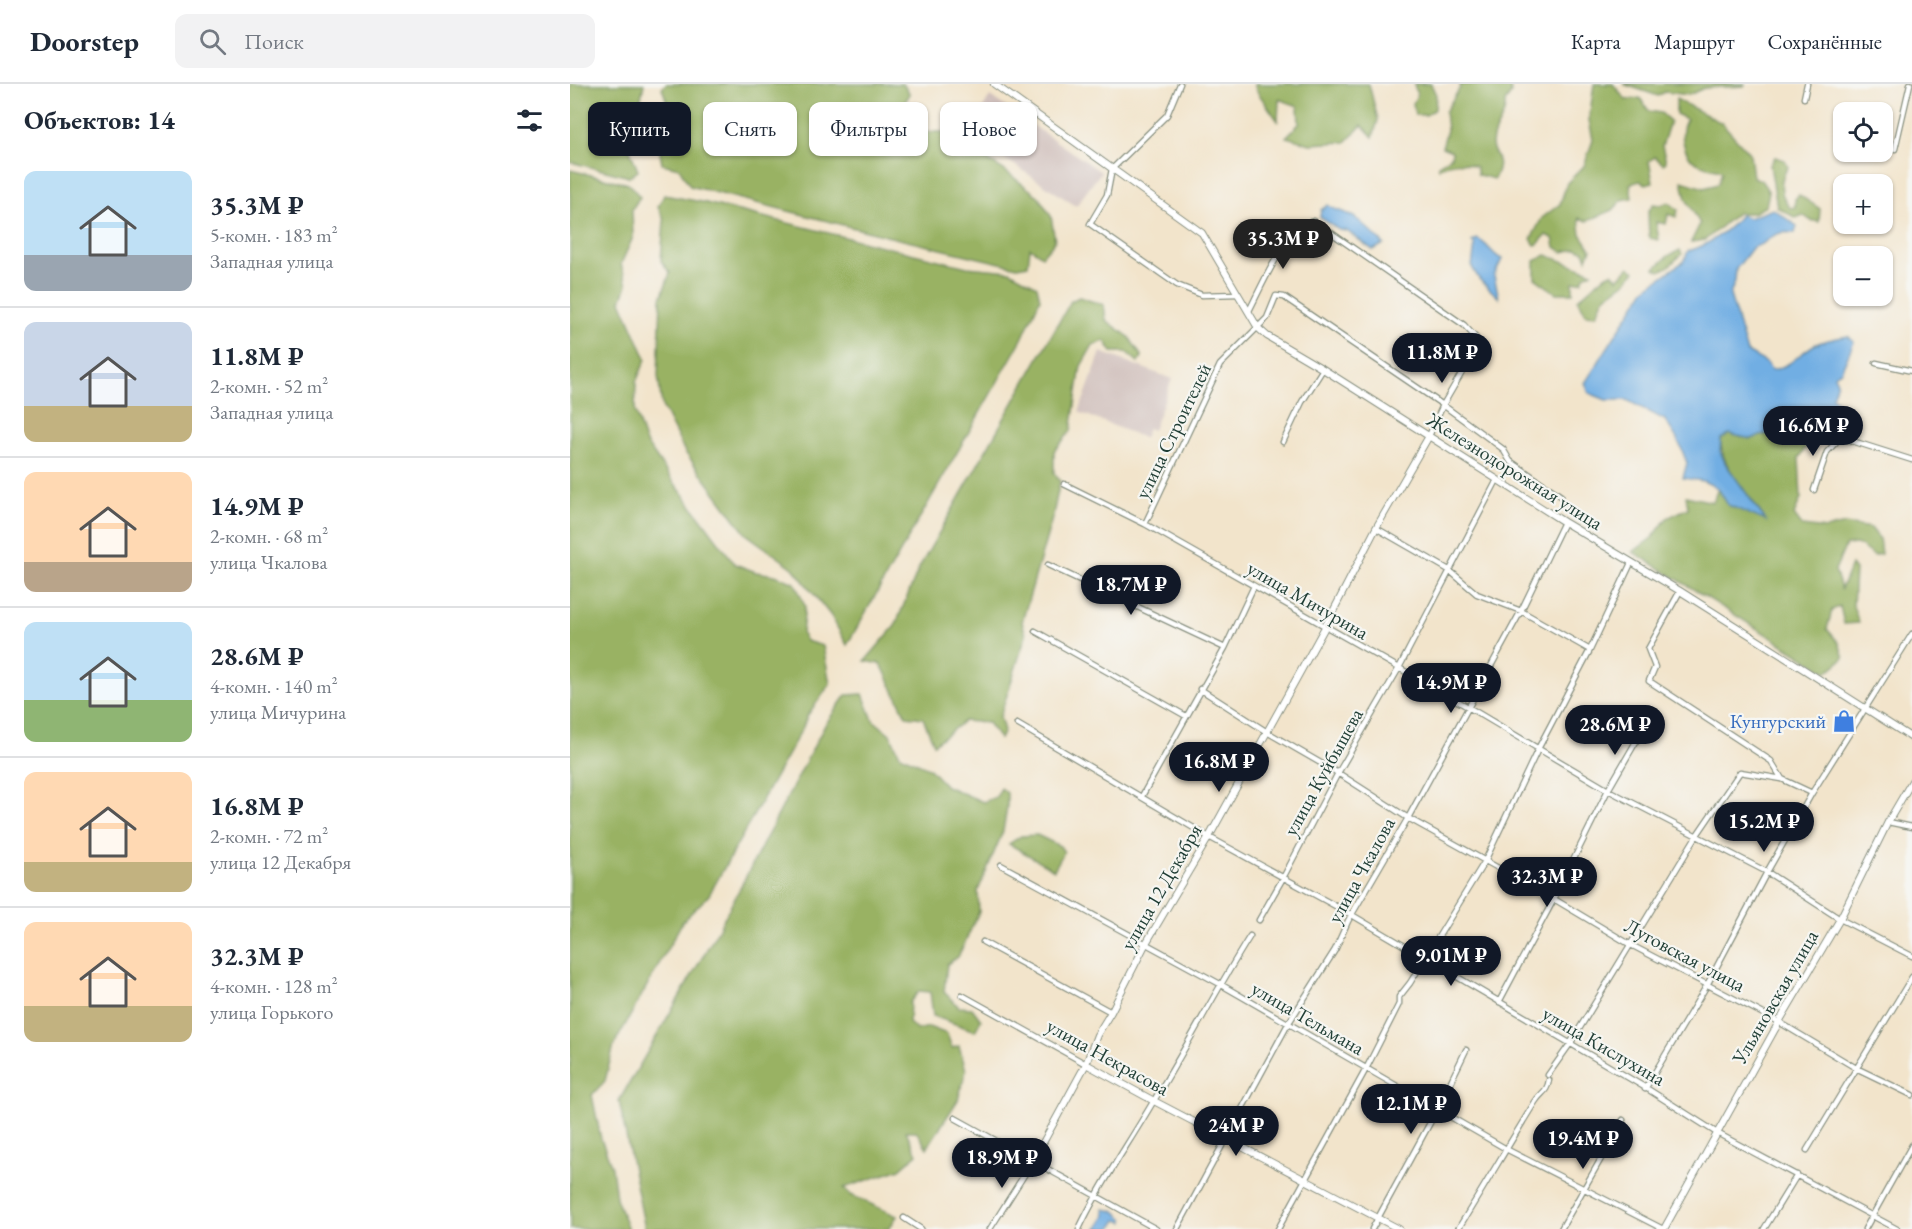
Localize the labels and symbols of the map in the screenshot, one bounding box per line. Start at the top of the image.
pin: 35.3M ₽ [1228,219,1338,270]
pin: 11.8M ₽ [1387,333,1497,384]
street label: улица Строителей [1129,358,1217,503]
street label: Железнодорожная улица [1421,406,1608,536]
pin: 16.6M ₽ [1758,406,1868,457]
street label: улица Мичурина [1242,555,1374,645]
pin: 18.7M ₽ [1076,565,1186,616]
pin: 14.9M ₽ [1396,663,1506,714]
street label: улица Куйбышева [1277,703,1369,841]
pin: 28.6M ₽ [1560,705,1670,756]
place label: Кунгурский [1730,708,1826,734]
shop icon: Кунгурский [1831,708,1857,734]
pin: 16.8M ₽ [1164,742,1274,793]
pin: 15.2M ₽ [1709,802,1819,853]
street label: улица Чкалова [1321,812,1401,928]
street label: улица 12 Декабря [1114,819,1208,955]
pin: 32.3M ₽ [1492,857,1602,908]
street label: Луговская улица [1620,912,1750,998]
street label: Ульяновская улица [1726,925,1824,1070]
pin: 9.01M ₽ [1396,936,1506,987]
street label: улица Тельмана [1247,975,1369,1061]
street label: улица Кислухина [1538,1000,1670,1092]
street label: улица Некрасова [1042,1013,1174,1101]
pin: 12.1M ₽ [1356,1084,1466,1135]
pin: 24M ₽ [1194,1106,1278,1157]
pin: 19.4M ₽ [1528,1119,1638,1170]
pin: 18.9M ₽ [947,1138,1057,1189]

